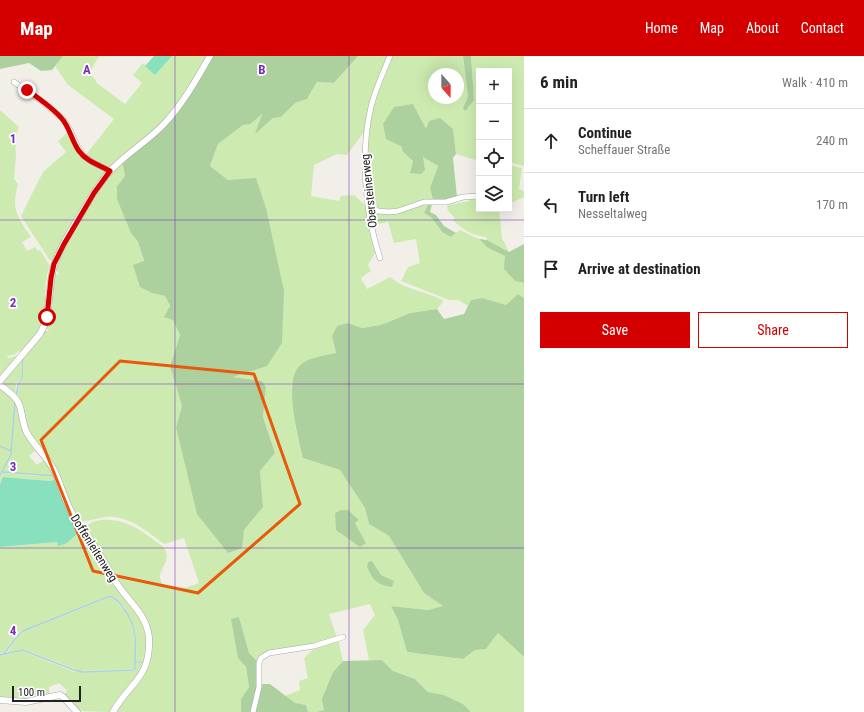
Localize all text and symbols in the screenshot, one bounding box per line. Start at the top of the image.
text: Map [20,17,53,40]
text: Home [645,20,678,36]
text: Map [700,20,724,36]
text: About [746,20,779,36]
text: Contact [801,20,844,36]
text: A [83,62,91,77]
text: B [258,62,266,77]
north arrow [428,68,464,104]
map controls [476,68,512,212]
button: + [476,68,512,104]
text: 6 min [540,72,578,92]
text: Walk · 410 m [782,75,848,90]
route end [18,81,36,99]
button: − [476,104,512,140]
text: Continue [578,124,632,142]
icon: ahead [540,130,562,152]
text: 1 [10,131,16,146]
text: 240 m [816,133,848,148]
button: locate [476,140,512,176]
text: Scheffauer Straße [578,142,670,157]
street label: Obersteinerweg [358,153,380,229]
button: layers [476,176,512,212]
text: Turn left [578,188,629,206]
icon: left [540,194,562,216]
text: 170 m [816,197,848,212]
text: Nesseltalweg [578,206,647,221]
icon: arrive [540,258,562,280]
text: Arrive at destination [578,260,701,278]
text: 2 [10,295,17,310]
route start [38,308,56,326]
button: Save [540,312,690,348]
button: Share [698,312,848,348]
text: 3 [10,459,16,474]
street label: Doffenleitenweg [68,512,120,585]
text: 4 [10,623,17,638]
scale bar [12,684,81,703]
text: 100 m [18,686,45,699]

